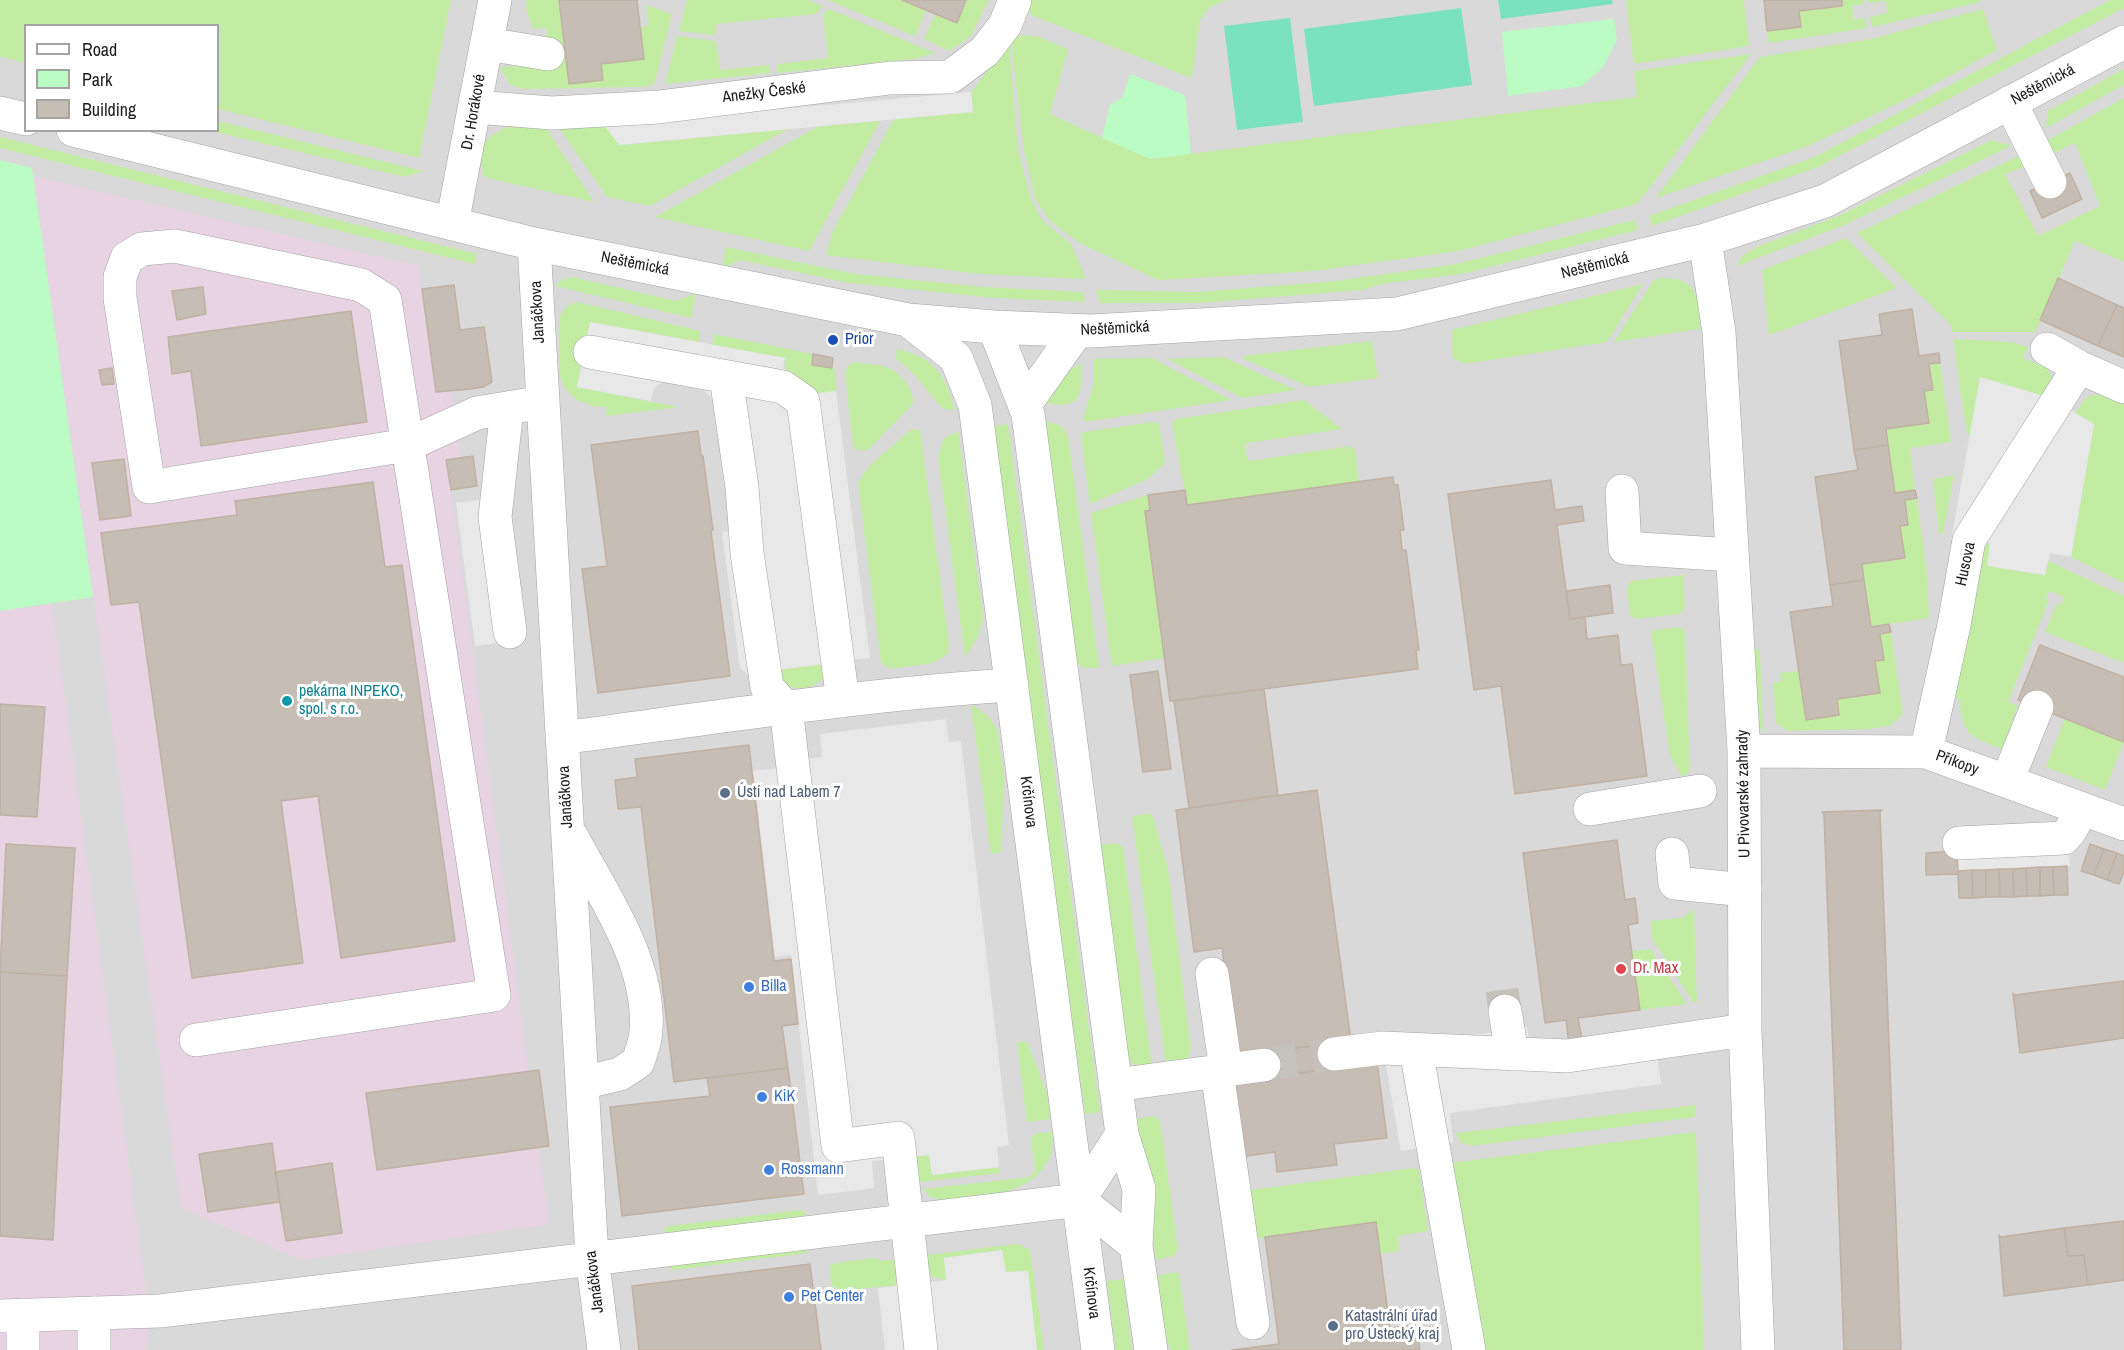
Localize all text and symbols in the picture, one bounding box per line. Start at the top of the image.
legend [24,24,219,132]
text: Road [82,37,117,62]
street label: Neštěmická [2008,60,2078,110]
text: Park [82,67,112,92]
street label: Dr. Horákové [458,73,490,151]
street label: Anežky České [721,78,807,108]
text: Building [82,97,136,122]
street label: Neštěmická [599,248,671,280]
street label: Neštěmická [1559,248,1631,284]
street label: Janáčkova [527,280,549,344]
street label: Neštěmická [1080,318,1150,340]
place label: Prior [845,330,873,350]
marker: Prior [826,333,840,347]
street label: Husova [1952,540,1980,588]
place label: pekárna INPEKO, spol. s r.o. [299,682,403,720]
marker: pekárna INPEKO, spol. s r.o. [280,694,294,708]
street label: U Pivovarské zahrady [1733,730,1755,858]
street label: Příkopy [1933,746,1981,780]
street label: Janáčkova [555,765,577,829]
street label: Krčínova [1015,775,1041,829]
place label: Ústí nad Labem 7 [737,783,841,803]
marker: Ústí nad Labem 7 [718,786,732,800]
place label: Dr. Max [1633,959,1678,979]
marker: Dr. Max [1614,962,1628,976]
place label: Billa [761,977,787,997]
marker: Billa [742,980,756,994]
place label: KiK [774,1087,795,1107]
marker: KiK [755,1090,769,1104]
place label: Rossmann [781,1160,844,1180]
marker: Rossmann [762,1163,776,1177]
street label: Janáčkova [582,1250,608,1314]
street label: Krčínova [1078,1266,1104,1320]
place label: Pet Center [801,1287,864,1307]
marker: Pet Center [782,1290,796,1304]
place label: Katastrální úřad pro Ústecký kraj [1345,1307,1439,1345]
marker: Katastrální úřad pro Ústecký kraj [1326,1319,1340,1333]

